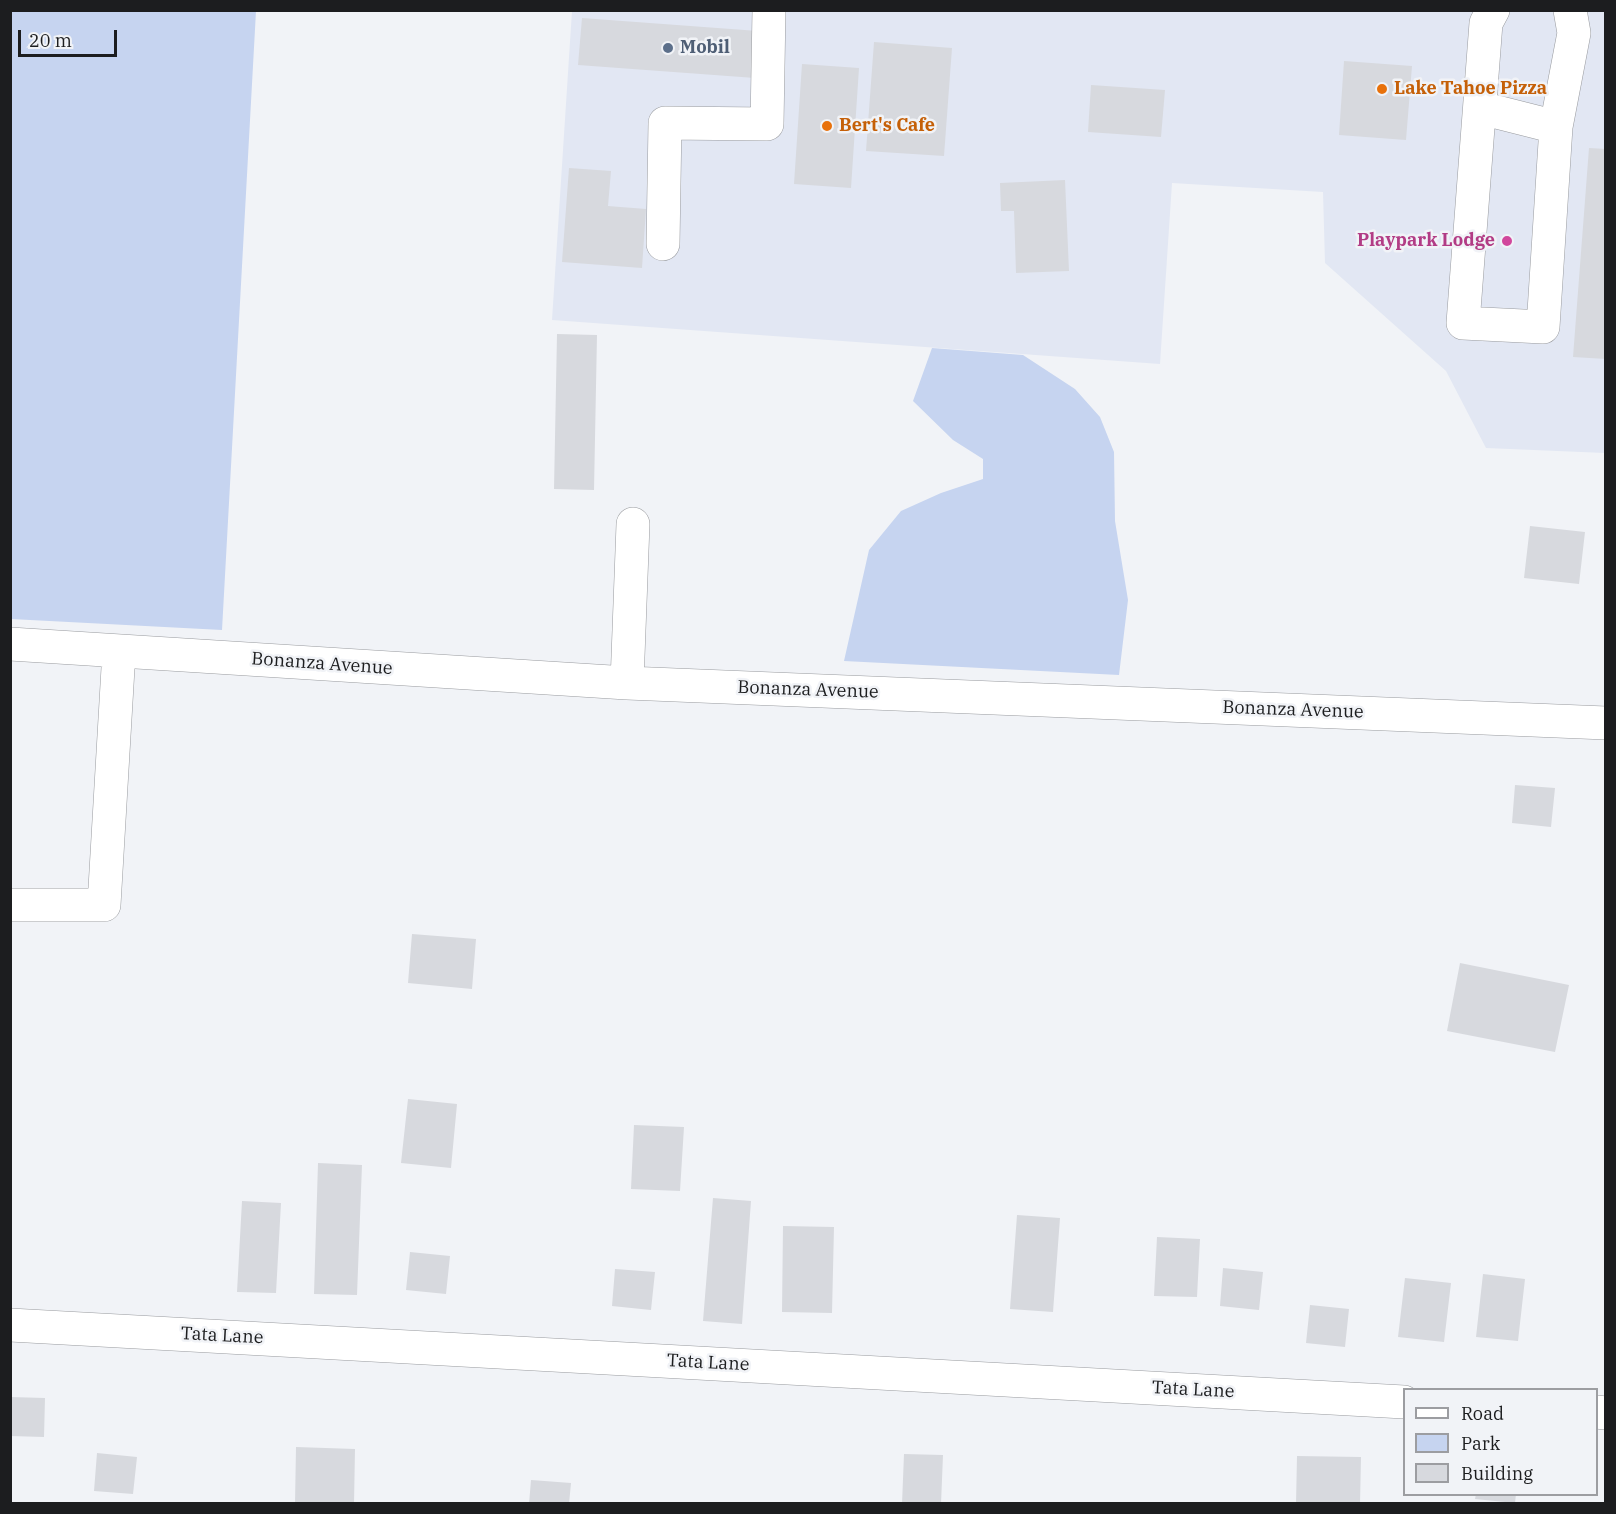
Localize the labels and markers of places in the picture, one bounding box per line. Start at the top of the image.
place label: Mobil [680,37,730,59]
marker: Mobil [661,41,675,55]
place label: Lake Tahoe Pizza [1394,78,1547,100]
marker: Lake Tahoe Pizza [1375,82,1389,96]
place label: Bert's Cafe [839,115,935,137]
marker: Bert's Cafe [820,119,834,133]
place label: Playpark Lodge [1357,230,1495,252]
marker: Playpark Lodge [1500,234,1514,248]

